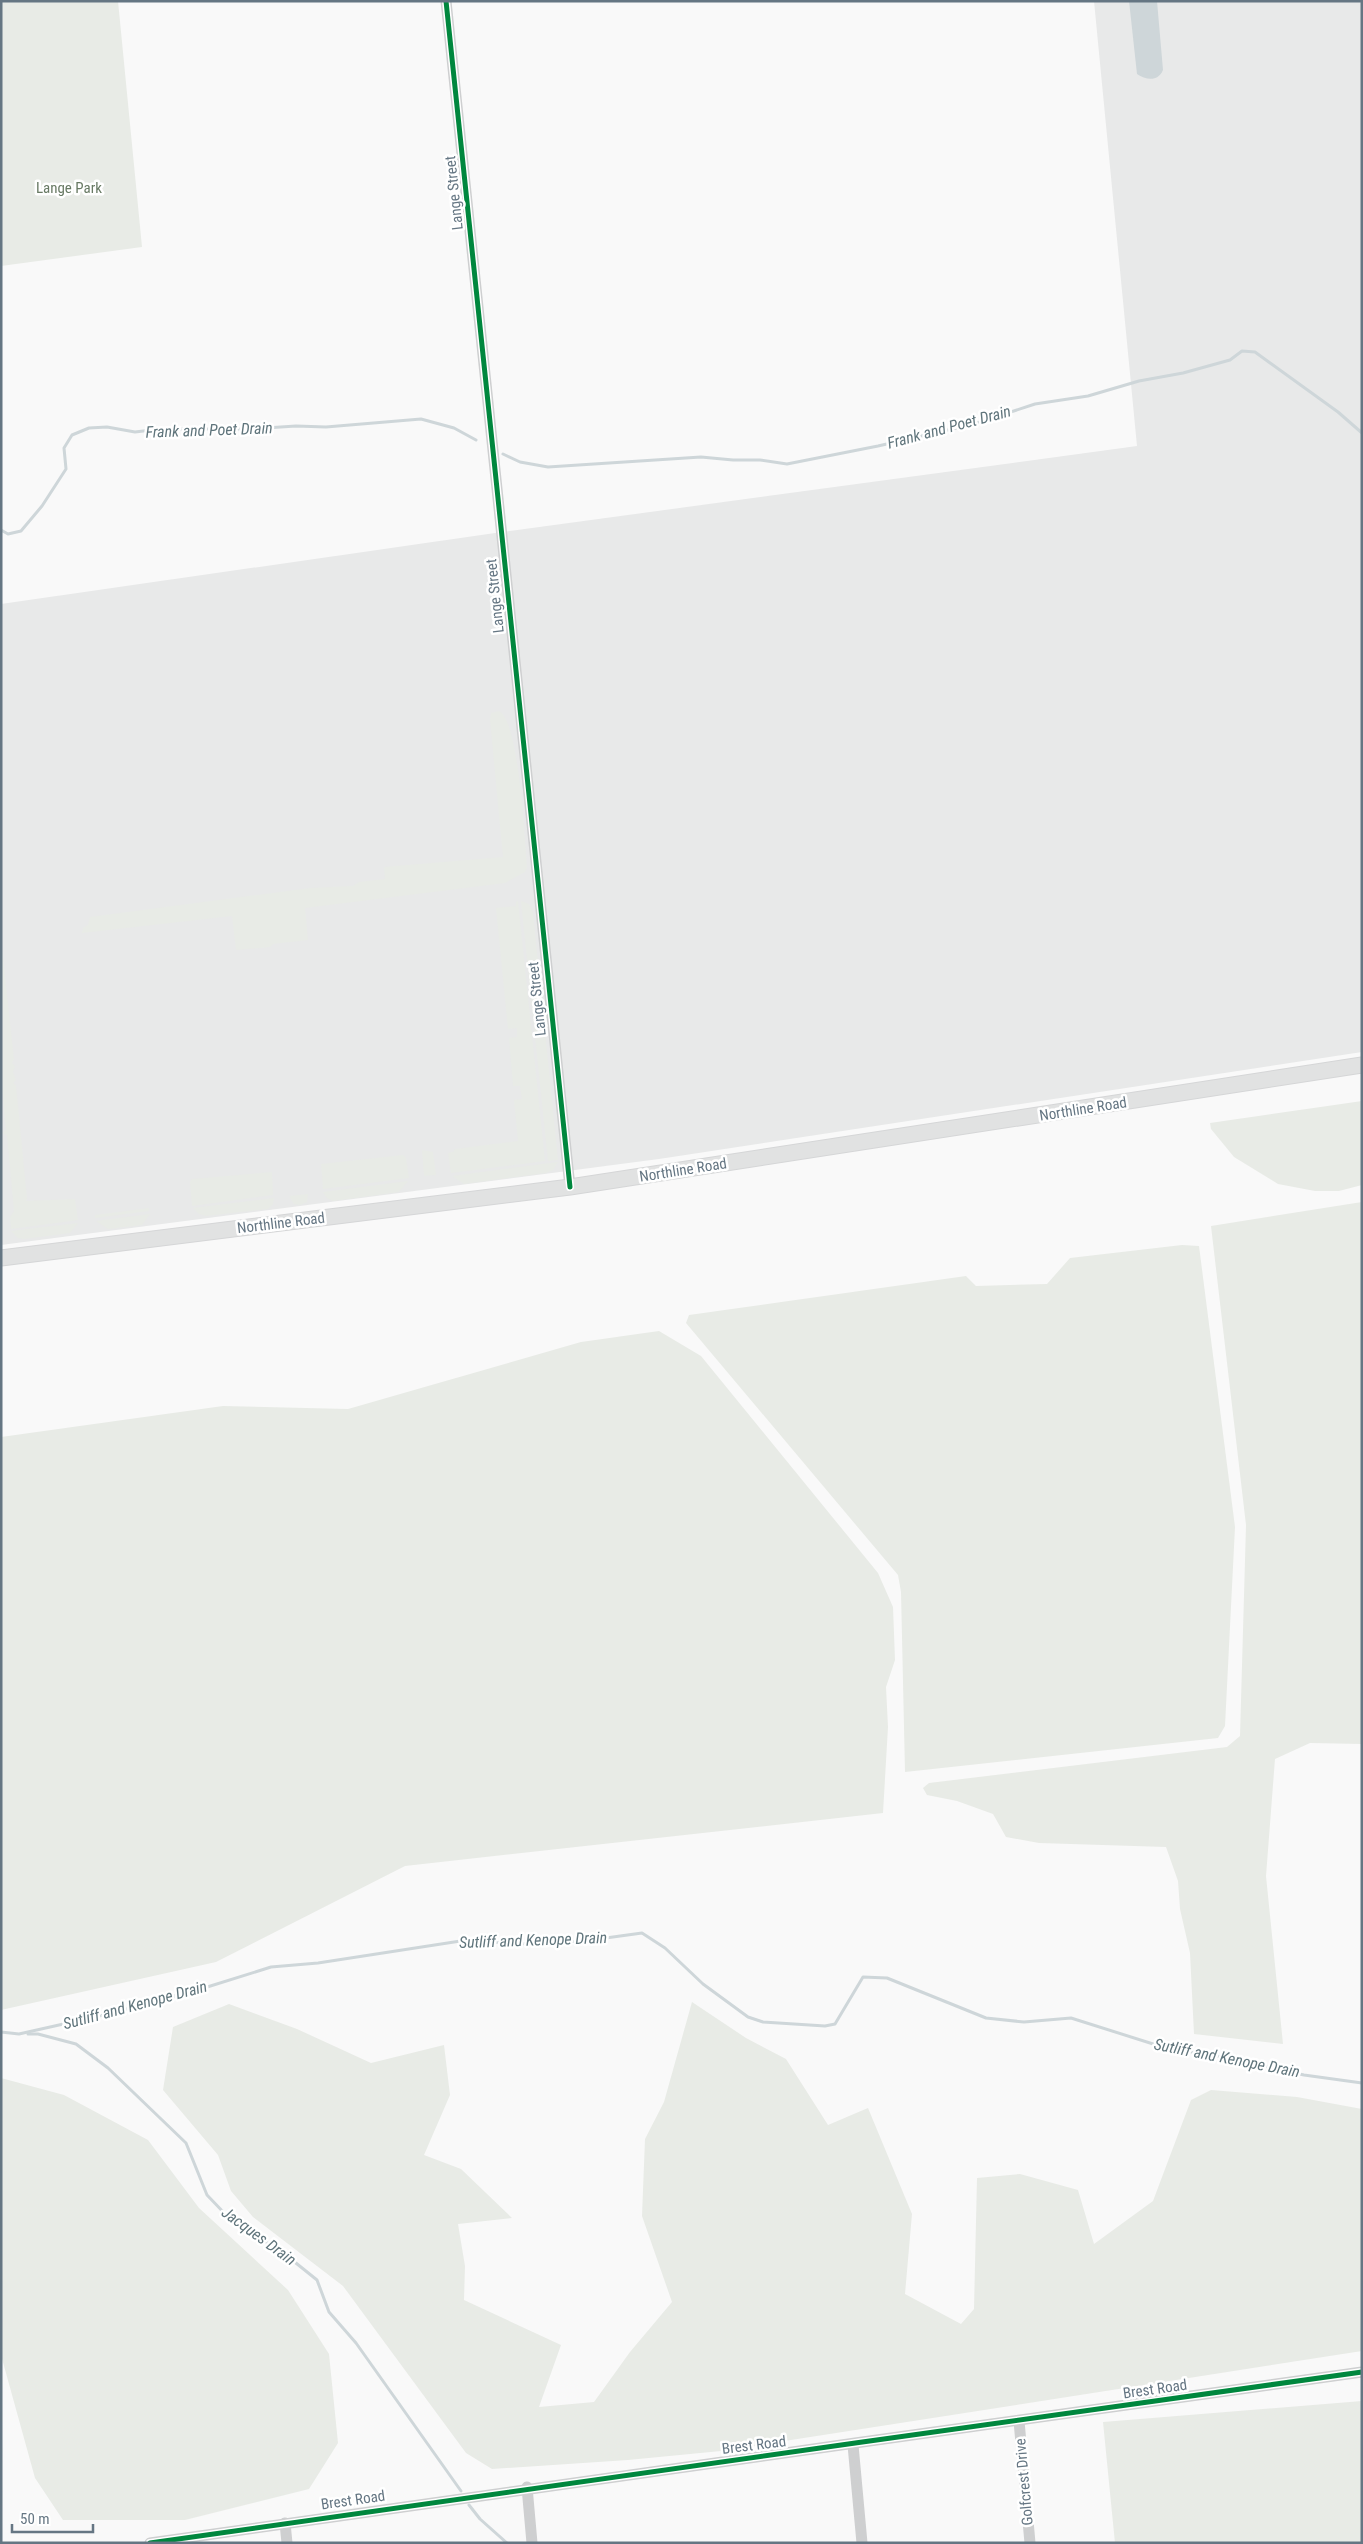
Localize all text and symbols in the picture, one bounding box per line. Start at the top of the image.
street label: Lange Street [441,155,467,231]
park label: Lange Park [36,179,102,197]
water label: Frank and Poet Drain [885,401,1013,453]
water label: Frank and Poet Drain [145,418,273,442]
street label: Lange Street [482,558,508,634]
street label: Lange Street [524,961,550,1037]
street label: Northline Road [1038,1093,1128,1125]
street label: Northline Road [638,1154,728,1186]
street label: Northline Road [236,1209,326,1237]
water label: Sutliff and Kenope Drain [459,1928,607,1952]
water label: Sutliff and Kenope Drain [61,1977,209,2033]
water label: Sutliff and Kenope Drain [1152,2035,1302,2081]
water label: Jacques Drain [218,2203,300,2269]
street label: Brest Road [1122,2376,1188,2402]
street label: Brest Road [721,2432,787,2458]
street label: Golfcrest Drive [1011,2438,1037,2526]
street label: Brest Road [320,2487,386,2513]
scale bar [12,2502,94,2534]
text: 50 m [20,2510,50,2528]

